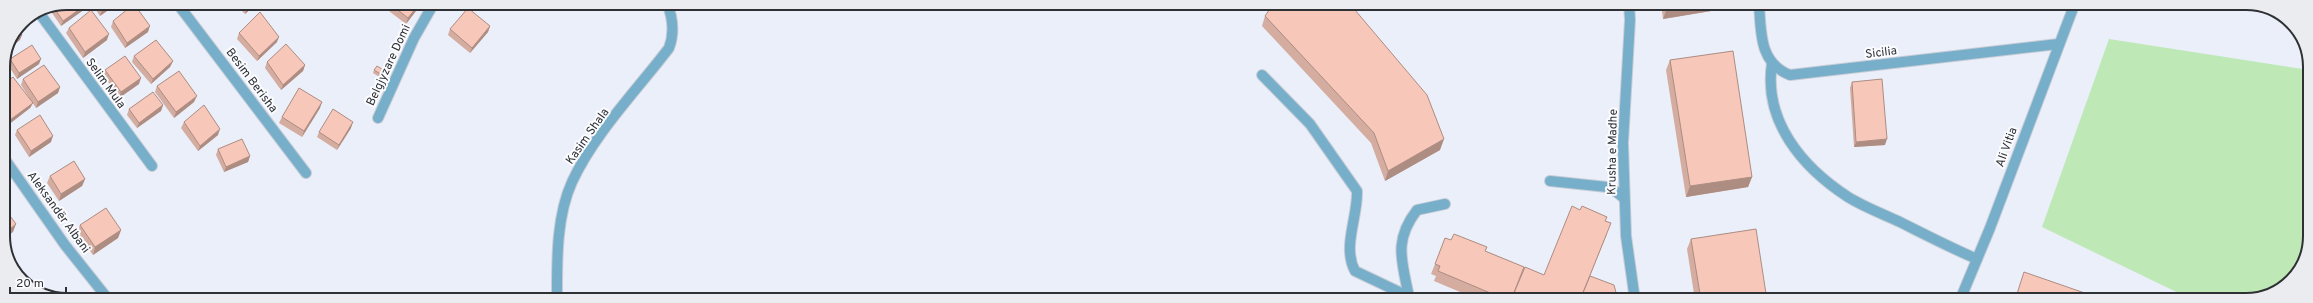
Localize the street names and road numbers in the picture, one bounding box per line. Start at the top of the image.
street label: Belgjyzare Domi [363,22,415,109]
street label: Sicilia [1864,43,1898,63]
street label: Besim Berisha [222,45,281,116]
street label: Selim Mula [82,55,129,112]
street label: Kasim Shala [562,105,613,168]
street label: Krusha e Madhe [1604,109,1622,195]
street label: Ali Vitia [1992,125,2022,169]
street label: Aleksandër Albani [23,168,93,257]

